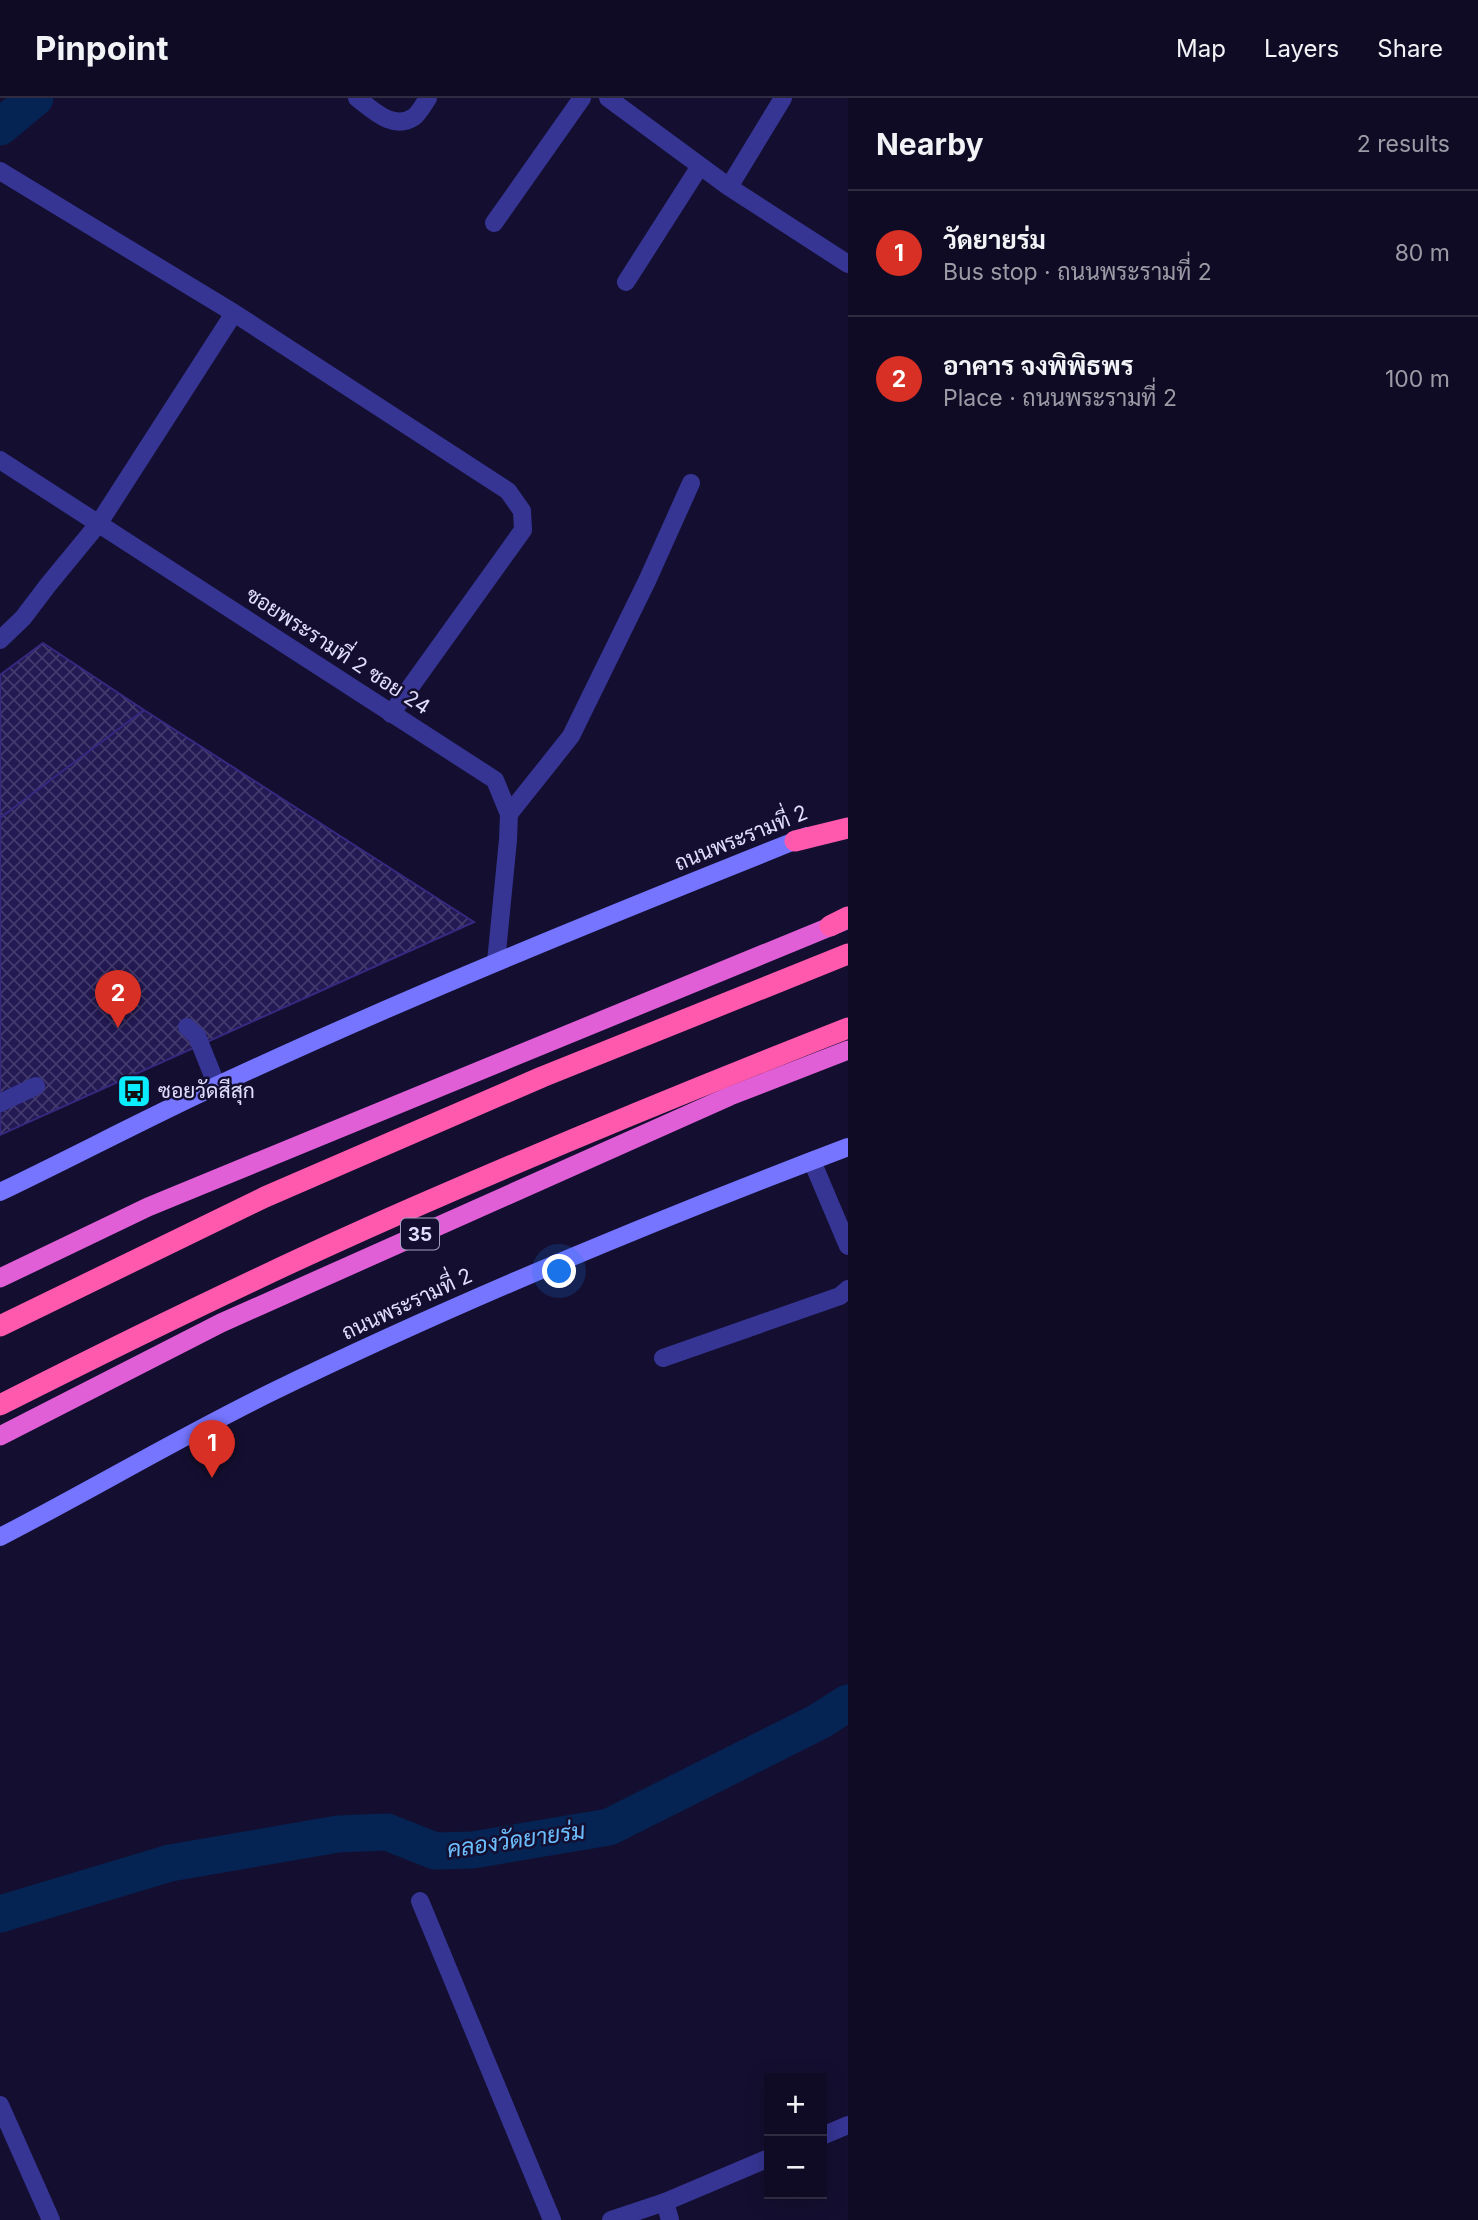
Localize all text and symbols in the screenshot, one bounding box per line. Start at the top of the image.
text: Pinpoint [35,28,168,68]
text: Map [1176,34,1226,63]
text: Layers [1264,34,1339,63]
text: Share [1377,34,1443,63]
text: Nearby [876,126,984,162]
text: 2 results [1357,130,1450,158]
text: วัดยายร่ม [943,224,1046,255]
text: 1 [894,239,904,267]
text: 80 m [1395,239,1450,267]
text: Bus stop · ถนนพระรามที่ 2 [943,258,1212,286]
text: อาคาร จงพิพิธพร [943,350,1134,381]
text: 2 [892,365,906,393]
text: 100 m [1385,365,1450,393]
text: Place · ถนนพระรามที่ 2 [943,384,1177,412]
street label: ซอยพระรามที่ 2 ซอย 24 [241,576,439,720]
street label: ถนนพระรามที่ 2 [668,793,811,876]
pin: 2 [95,970,141,1028]
bus stop icon: ซอยวัดสีสุก [115,1072,153,1110]
place label: ซอยวัดสีสุก [158,1078,255,1105]
road number: 35 [401,1218,439,1250]
your location [542,1254,576,1288]
street label: ถนนพระรามที่ 2 [335,1256,476,1345]
pin: 1 [189,1420,235,1478]
water label: คลองวัดยายร่ม [445,1816,587,1864]
map controls [764,2073,827,2199]
button: + [764,2073,827,2136]
button: − [764,2136,827,2199]

